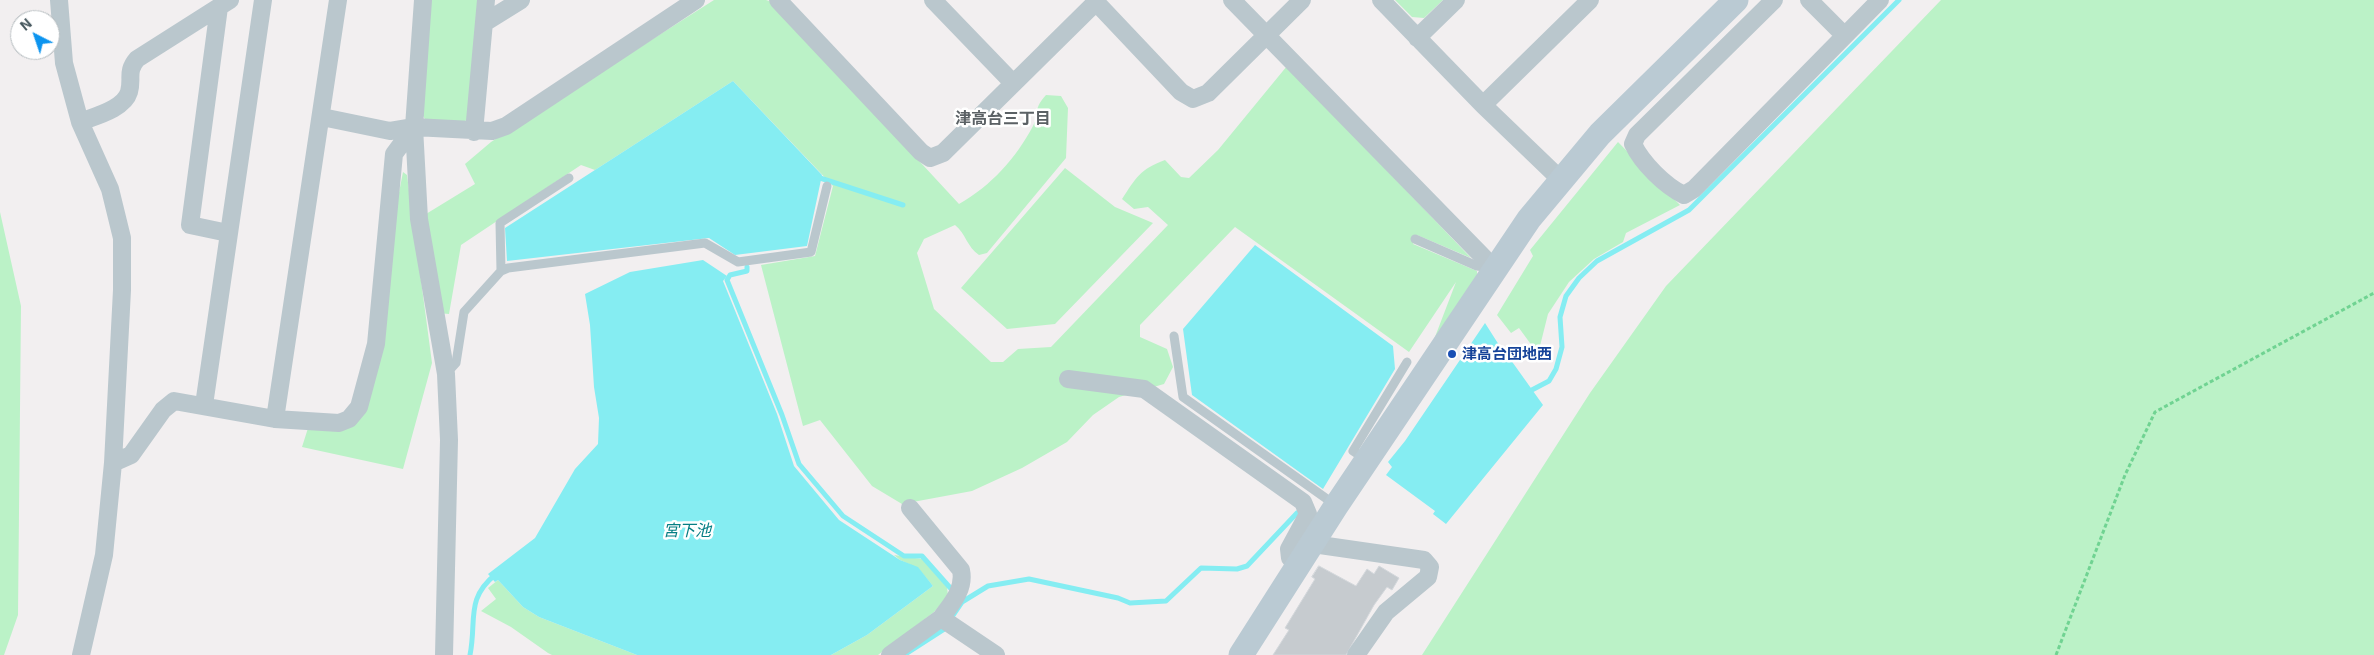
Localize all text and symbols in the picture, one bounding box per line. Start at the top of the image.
north arrow [10,10,60,60]
text: N [16,14,35,34]
district label: 津高台三丁目 [955,109,1051,129]
place label: 津高台団地西 [1462,345,1552,363]
marker: 津高台団地西 [1446,348,1458,360]
water label: 宮下池 [663,521,711,541]

